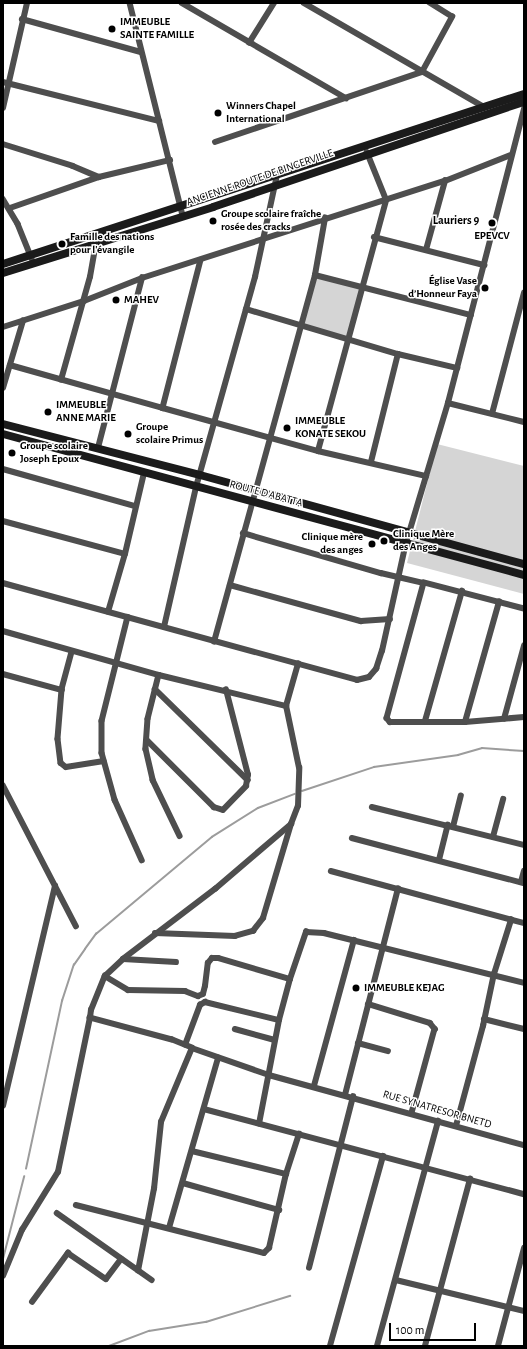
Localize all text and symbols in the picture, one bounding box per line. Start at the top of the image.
place label: IMMEUBLE SAINTE FAMILLE [120,16,194,42]
marker: IMMEUBLE SAINTE FAMILLE [107,24,117,34]
place label: Winners Chapel International [226,100,296,126]
marker: Winners Chapel International [213,108,223,118]
street label: ANCIENNE ROUTE DE BINGERVILLE [185,147,335,209]
place label: Groupe scolaire fraîche rosée des cracks [221,208,321,234]
district label: Lauriers 9 [433,214,479,228]
marker: Groupe scolaire fraîche rosée des cracks [208,216,218,226]
marker: EPEVCV [487,218,497,228]
place label: EPEVCV [474,229,510,243]
place label: Famille des nations pour l'évangile [70,231,154,257]
marker: Famille des nations pour l'évangile [57,239,67,249]
place label: Église Vase d’Honneur Faya [408,275,477,301]
marker: Église Vase d’Honneur Faya [480,283,490,293]
place label: MAHEV [124,293,159,307]
marker: MAHEV [111,295,121,305]
place label: IMMEUBLE ANNE MARIE [56,399,116,425]
marker: IMMEUBLE ANNE MARIE [43,407,53,417]
place label: IMMEUBLE KONATE SEKOU [295,415,366,441]
place label: Groupe scolaire Primus [136,421,203,447]
marker: IMMEUBLE KONATE SEKOU [282,423,292,433]
marker: Groupe scolaire Primus [123,429,133,439]
place label: Groupe scolaire Joseph Epoux [20,440,88,466]
marker: Groupe scolaire Joseph Epoux [7,448,17,458]
street label: ROUTE D'ABATTA [228,478,304,510]
place label: Clinique Mère des Anges [393,528,454,554]
place label: Clinique mère des anges [301,531,363,557]
marker: Clinique Mère des Anges [378,535,390,547]
marker: Clinique mère des anges [366,538,378,550]
place label: IMMEUBLE KEJAG [364,981,445,995]
marker: IMMEUBLE KEJAG [351,983,361,993]
street label: RUE SYNATRESOR BNETD [381,1088,493,1132]
scale bar [391,1315,478,1341]
text: 100 m [396,1324,424,1336]

